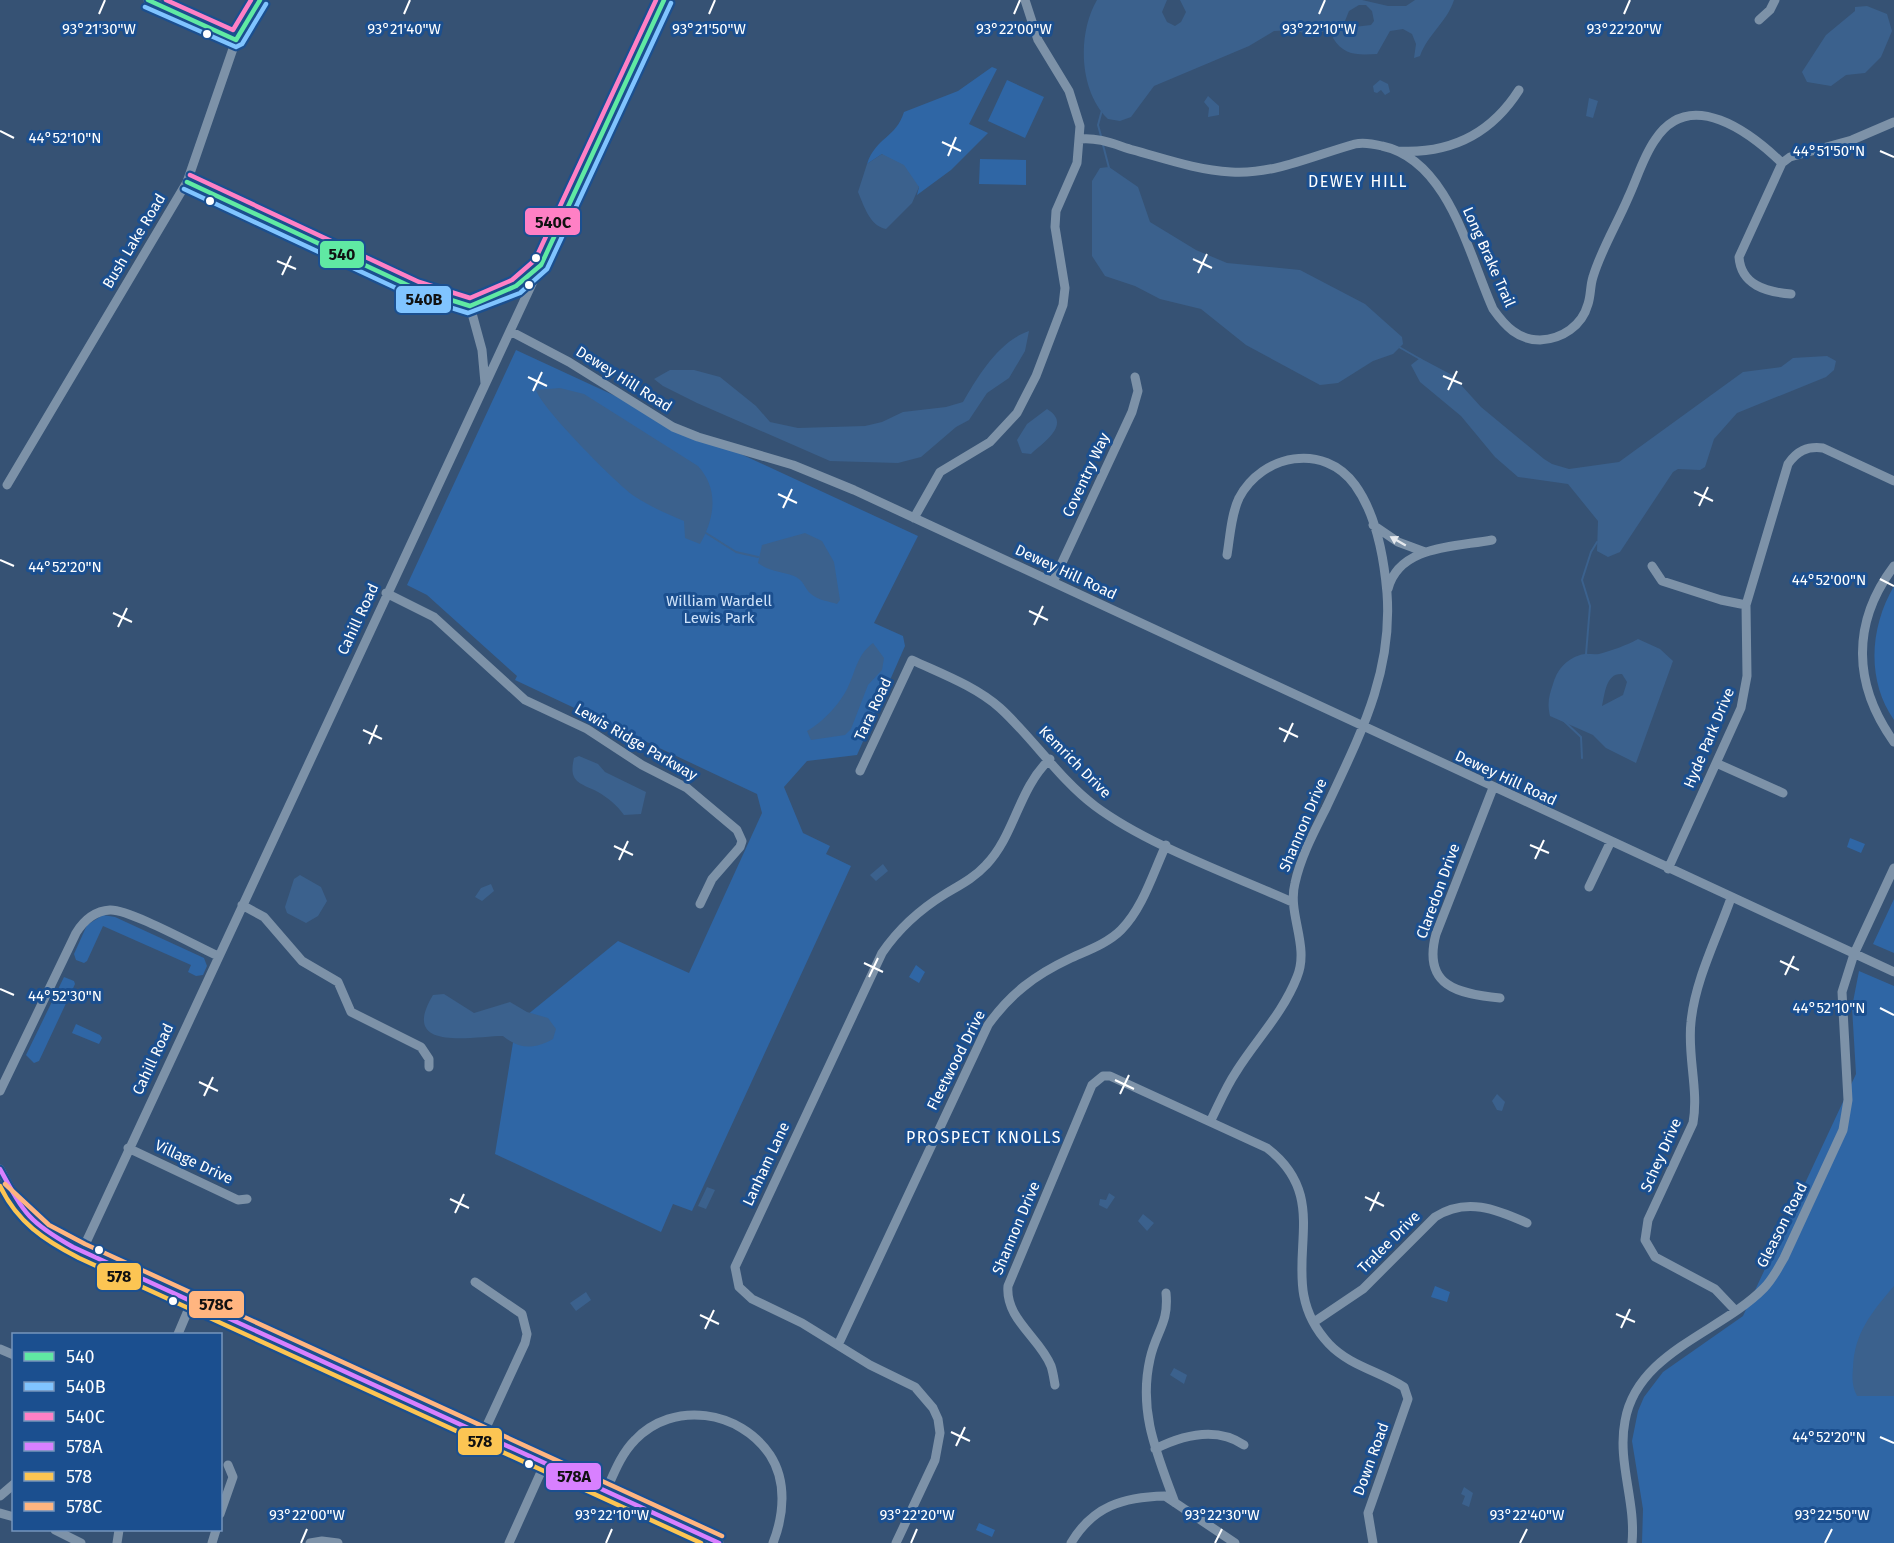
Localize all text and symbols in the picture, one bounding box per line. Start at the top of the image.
text: 93°21'30"W [62,20,137,38]
text: 93°21'40"W [367,20,441,38]
text: 93°21'50"W [672,20,747,38]
text: 93°22'00"W [976,20,1053,38]
text: 93°22'10"W [1282,20,1357,38]
text: 93°22'20"W [1586,20,1662,38]
unlabelled marker [201,28,213,40]
text: 44°52'10"N [29,129,101,147]
text: 44°51'50"N [1793,142,1865,160]
district label: DEWEY HILL [1308,172,1408,191]
street label: Bush Lake Road [99,190,169,292]
unlabelled marker [204,195,216,207]
street label: Long Brake Trail [1459,204,1519,311]
line badge: 540C [524,207,581,236]
text: 540C [535,213,572,232]
line badge: 540 [319,240,365,269]
text: 540 [329,245,355,264]
unlabelled marker [530,252,542,264]
unlabelled marker [523,279,535,291]
line badge: 540B [395,285,452,314]
text: 540B [406,290,443,309]
street label: Dewey Hill Road [573,342,675,416]
street label: Coventry Way [1059,429,1114,520]
one-way arrow [1389,536,1406,546]
street label: Dewey Hill Road [1012,541,1120,603]
text: 44°52'20"N [28,558,102,576]
text: 44°52'00"N [1792,571,1866,589]
street label: Cahill Road [334,580,382,658]
park label: William Wardell Lewis Park [666,592,773,627]
street label: Tara Road [851,675,895,743]
street label: Hyde Park Drive [1680,685,1738,791]
street label: Lewis Ridge Parkway [571,700,701,785]
street label: Kemrich Drive [1035,722,1115,802]
street label: Dewey Hill Road [1452,747,1560,809]
street label: Shannon Drive [1275,776,1331,874]
street label: Claredon Drive [1412,841,1464,941]
text: 44°52'30"N [28,987,102,1005]
text: 44°52'10"N [1793,999,1865,1017]
street label: Fleetwood Drive [923,1007,989,1113]
street label: Cahill Road [129,1020,177,1098]
street label: Schey Drive [1637,1115,1685,1195]
street label: Lanham Lane [739,1119,793,1209]
district label: PROSPECT KNOLLS [906,1128,1062,1147]
street label: Village Drive [152,1136,236,1188]
street label: Shannon Drive [988,1179,1044,1277]
street label: Gleason Road [1753,1180,1811,1270]
street label: Tralee Drive [1354,1207,1424,1277]
unlabelled marker [93,1244,105,1256]
line badge: 578 [96,1262,142,1291]
text: 578 [107,1267,131,1286]
line badge: 578C [188,1290,245,1319]
unlabelled marker [167,1295,179,1307]
text: 578C [199,1295,234,1314]
legend [12,1333,222,1531]
text: 540 [66,1346,95,1368]
text: 540B [66,1376,106,1398]
text: 540C [66,1406,105,1428]
street label: Down Road [1349,1420,1393,1498]
line badge: 578 [457,1427,503,1456]
text: 44°52'20"N [1792,1428,1866,1446]
text: 578 [468,1432,492,1451]
text: 578A [66,1436,103,1458]
unlabelled marker [523,1458,535,1470]
line badge: 578A [545,1462,602,1491]
text: 578 [66,1466,92,1488]
text: 578A [557,1467,592,1486]
text: 578C [66,1496,102,1518]
text: 93°22'00"W [269,1506,346,1524]
text: 93°22'10"W [575,1506,650,1524]
text: 93°22'20"W [879,1506,955,1524]
text: 93°22'30"W [1184,1506,1260,1524]
text: 93°22'40"W [1489,1506,1565,1524]
text: 93°22'50"W [1794,1506,1870,1524]

